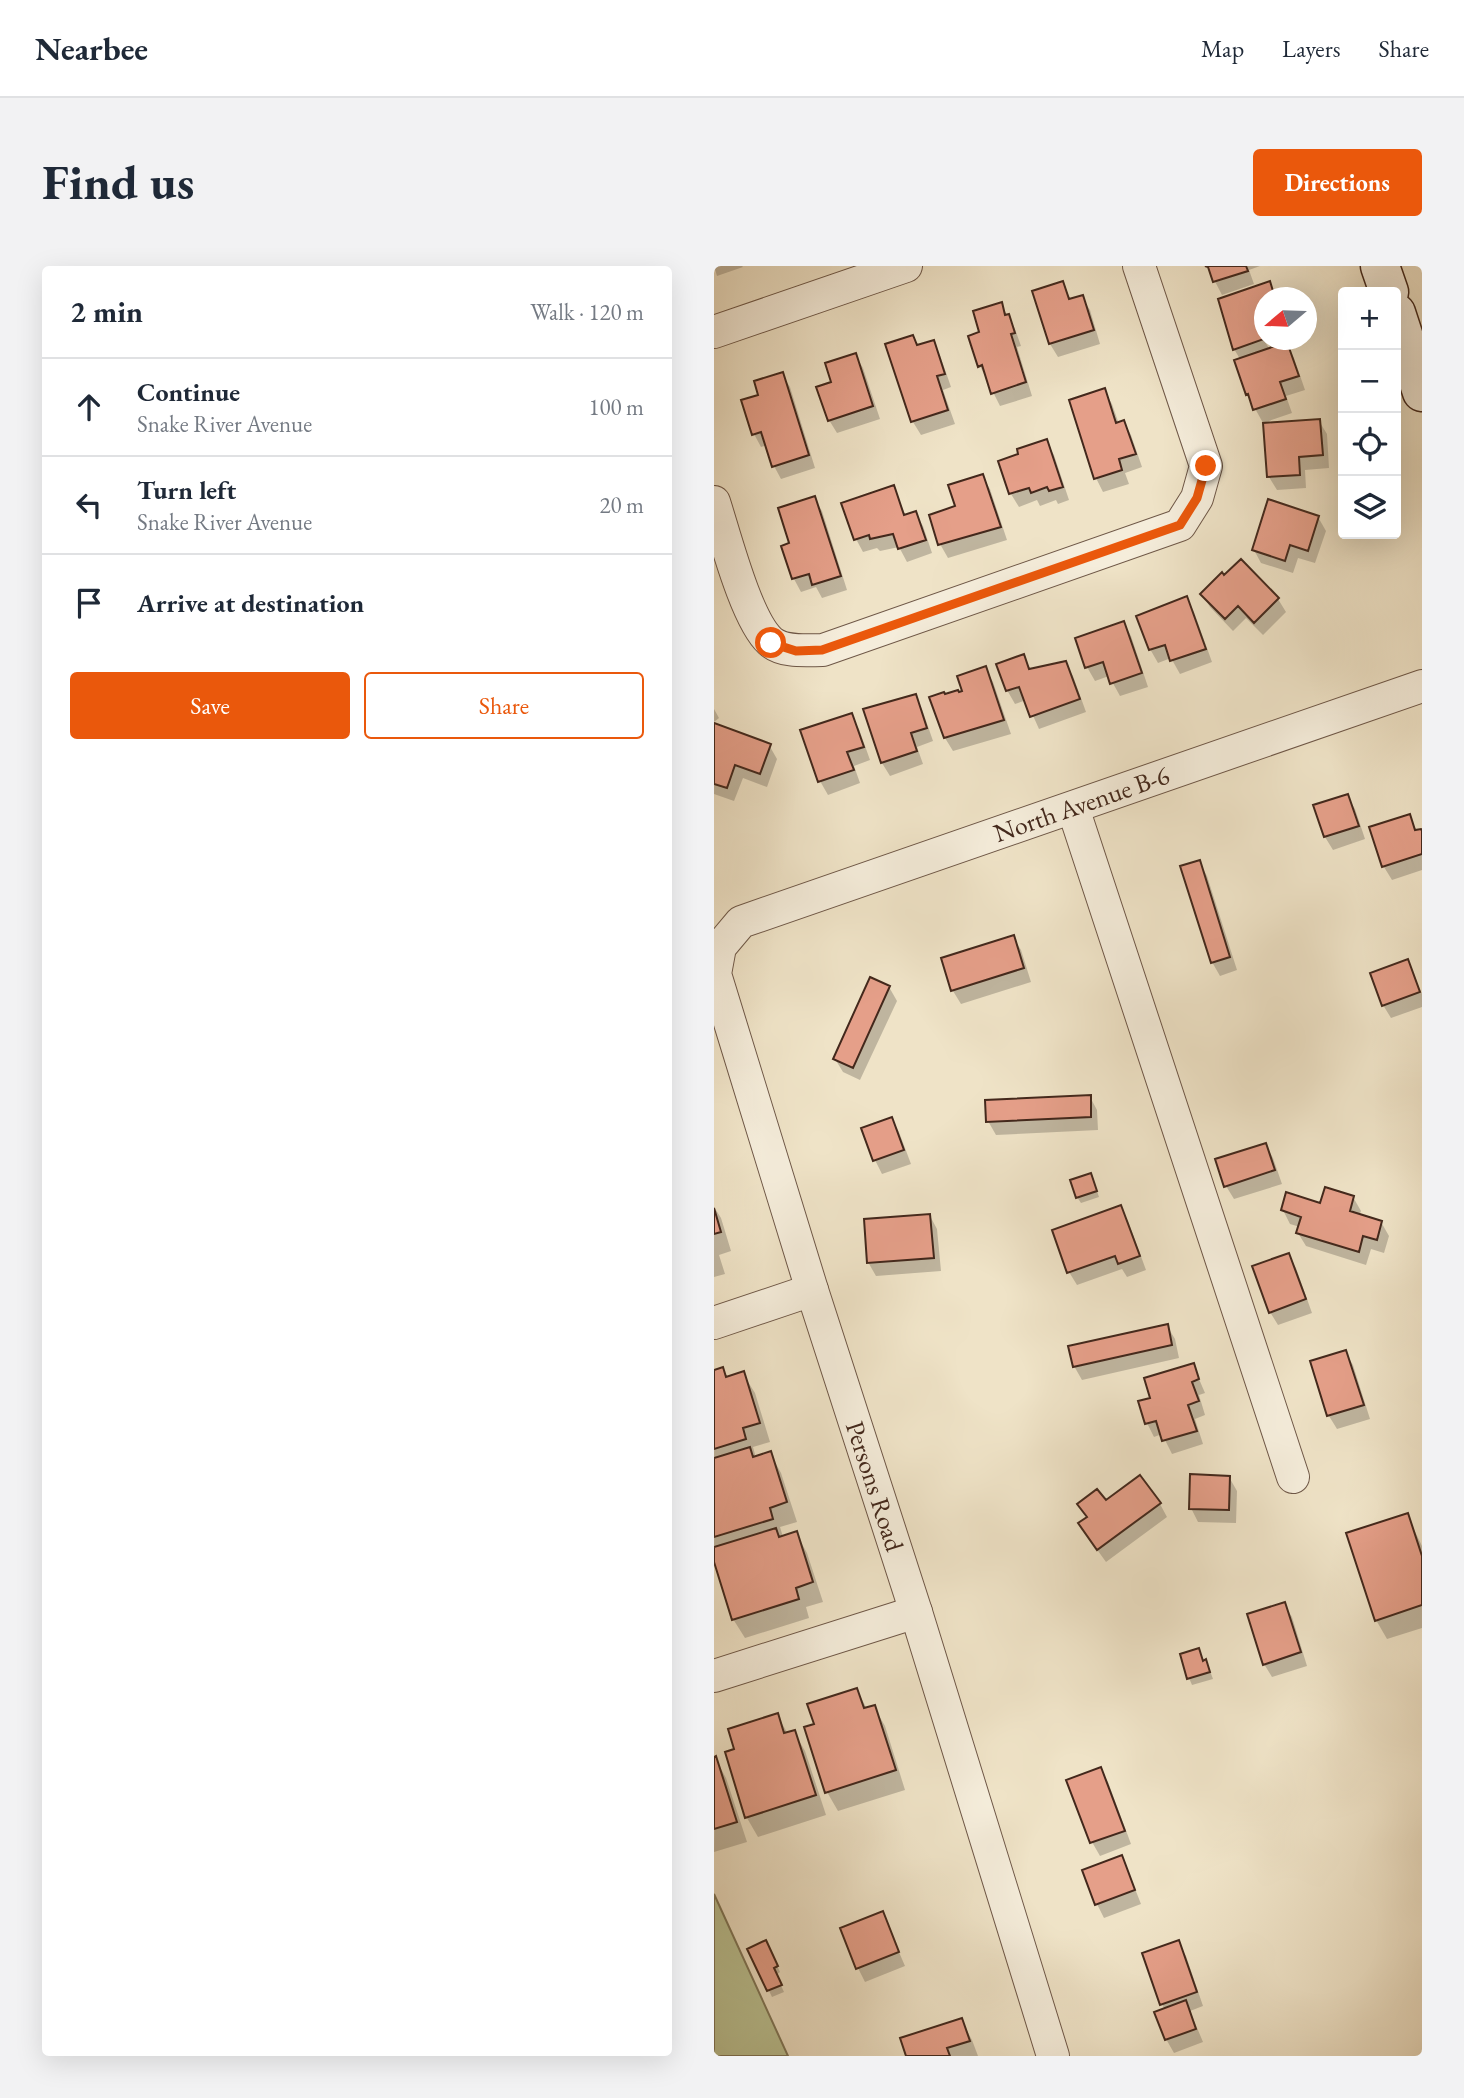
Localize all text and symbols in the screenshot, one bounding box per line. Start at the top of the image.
text: Nearbee [35,27,148,70]
text: Map [1201,33,1244,64]
text: Layers [1282,33,1341,64]
text: Share [1379,33,1429,64]
button: Directions [1253,149,1422,216]
text: Find us [42,150,194,214]
north arrow [1254,287,1317,350]
map controls [1338,287,1401,539]
button: + [1338,287,1401,350]
text: 2 min [70,292,143,331]
text: Walk · 120 m [530,297,644,327]
button: − [1338,350,1401,413]
text: Continue [137,375,240,409]
icon: ahead [70,388,108,426]
text: 100 m [588,392,644,422]
text: Snake River Avenue [137,409,312,439]
button: locate [1338,413,1401,476]
route end [1190,450,1221,481]
text: Turn left [137,473,236,507]
button: layers [1338,476,1401,539]
icon: left [70,486,108,524]
text: 20 m [599,490,644,520]
text: Snake River Avenue [137,507,312,537]
icon: arrive [70,584,108,622]
text: Arrive at destination [137,586,364,620]
route start [755,627,786,658]
button: Save [70,672,350,739]
button: Share [364,672,644,739]
street label: North Avenue B-6 [989,758,1174,850]
street label: Persons Road [838,1417,912,1556]

